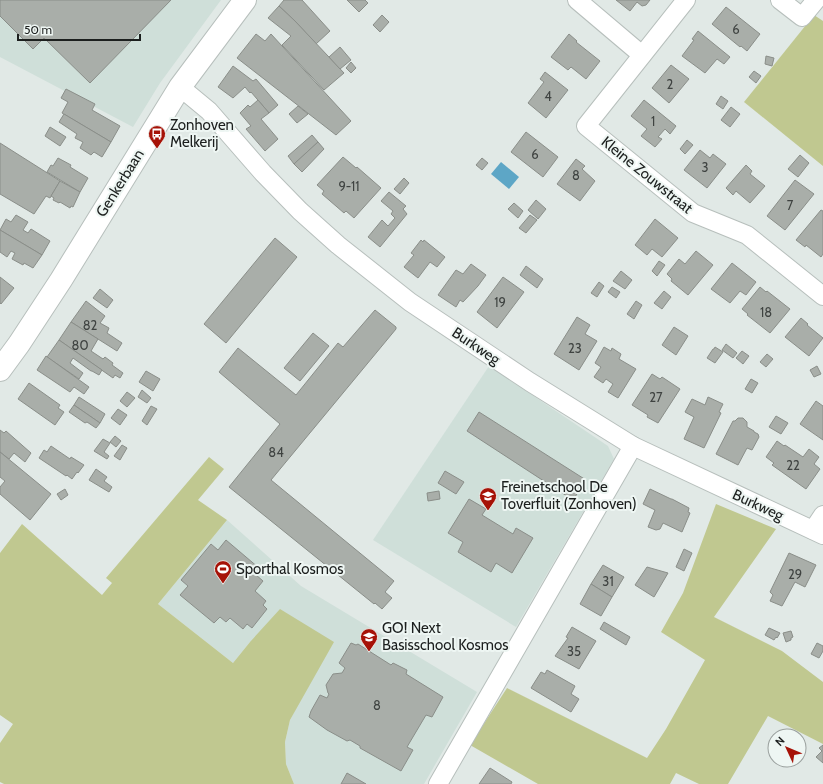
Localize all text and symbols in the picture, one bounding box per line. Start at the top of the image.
scale bar [18,16,140,42]
house number: 6 [732,21,740,37]
text: 50 m [24,22,52,37]
house number: 2 [667,76,674,92]
house number: 4 [544,88,552,104]
house number: 1 [651,113,655,129]
place label: Zonhoven Melkerij [170,116,234,151]
bus stop icon: Zonhoven Melkerij [147,124,167,149]
street label: Kleine Zouwstraat [598,133,696,217]
street label: Genkerbaan [92,146,148,220]
house number: 6 [531,146,539,162]
house number: 3 [701,159,709,175]
house number: 8 [572,167,580,183]
house number: 9-11 [338,178,360,194]
house number: 7 [787,197,794,213]
house number: 19 [494,294,506,310]
house number: 18 [760,304,772,320]
house number: 82 [83,317,98,333]
street label: Burkweg [449,323,504,369]
house number: 80 [72,337,88,353]
house number: 23 [568,340,582,356]
house number: 27 [649,389,663,405]
house number: 84 [268,444,284,460]
house number: 22 [786,457,800,473]
place label: Freinetschool De Toverfluit (Zonhoven) [501,478,637,513]
street label: Burkweg [730,485,787,525]
school or university icon: Freinetschool De Toverfluit (Zonhoven) [478,486,498,511]
sports icon: Sporthal Kosmos [213,559,233,584]
place label: Sporthal Kosmos [236,560,343,578]
house number: 29 [788,566,802,582]
house number: 31 [602,573,614,589]
place label: GO! Next Basisschool Kosmos [382,619,508,654]
school or university icon: GO! Next Basisschool Kosmos [359,627,379,652]
house number: 35 [567,643,581,659]
house number: 8 [373,697,381,713]
north arrow [767,728,807,768]
text: N [772,733,788,749]

